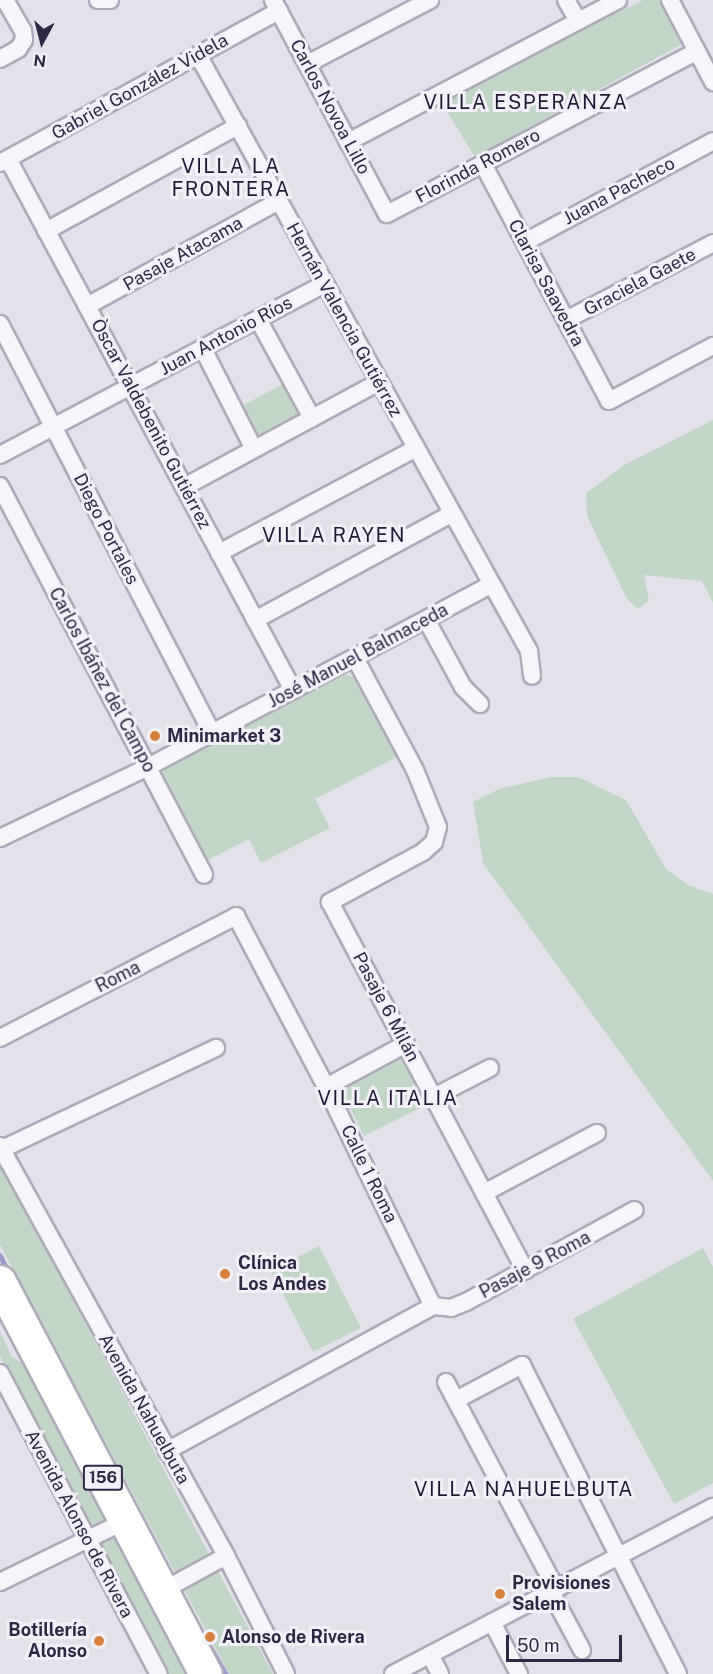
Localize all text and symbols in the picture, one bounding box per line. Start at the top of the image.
north arrow [12,12,72,72]
street label: Gabriel González Videla [48,29,232,145]
street label: Carlos Novoa Lillo [285,36,375,178]
text: N [32,50,47,71]
district label: VILLA ESPERANZA [423,90,629,114]
street label: Florinda Romero [412,124,544,208]
street label: Juana Pacheco [559,152,679,230]
district label: VILLA LA FRONTERA [171,155,291,202]
street label: Pasaje Atacama [119,212,247,296]
street label: Clarisa Saavedra [503,216,589,350]
street label: Hernán Valencia Gutiérrez [281,219,407,421]
street label: Graciela Gaete [580,243,700,321]
street label: Juan Antonio Ríos [156,292,296,380]
street label: Òscar Valdebenito Gutiérrez [86,315,216,533]
street label: Diego Portales [69,470,143,588]
district label: VILLA RAYEN [262,523,406,547]
street label: Carlos Ibáñez del Campo [44,584,160,776]
street label: José Manuel Balmaceda [264,599,452,713]
place label: Minimarket 3 [167,725,281,747]
marker: Minimarket 3 [148,729,162,743]
street label: Pasaje 6 Milán [348,948,424,1066]
street label: Roma [92,957,144,997]
district label: VILLA ITALIA [318,1086,458,1110]
street label: Calle 1 Roma [336,1122,402,1226]
street label: Pasaje 9 Roma [476,1227,594,1303]
place label: Clínica Los Andes [238,1253,327,1296]
marker: Clínica Los Andes [216,1265,234,1283]
street label: Avenida Nahuelbuta [94,1330,194,1488]
street label: Avenida Alonso de Rivera [20,1426,138,1622]
road number: 156 [82,1465,124,1491]
district label: VILLA NAHUELBUTA [414,1477,634,1501]
place label: Provisiones Salem [512,1573,611,1616]
marker: Provisiones Salem [493,1587,507,1601]
place label: Botillería Alonso [8,1620,87,1662]
scale bar [509,1623,624,1661]
place label: Alonso de Rivera [222,1626,365,1648]
marker: Alonso de Rivera [203,1630,217,1644]
marker: Botillería Alonso [92,1634,106,1648]
text: 50 m [517,1635,560,1656]

